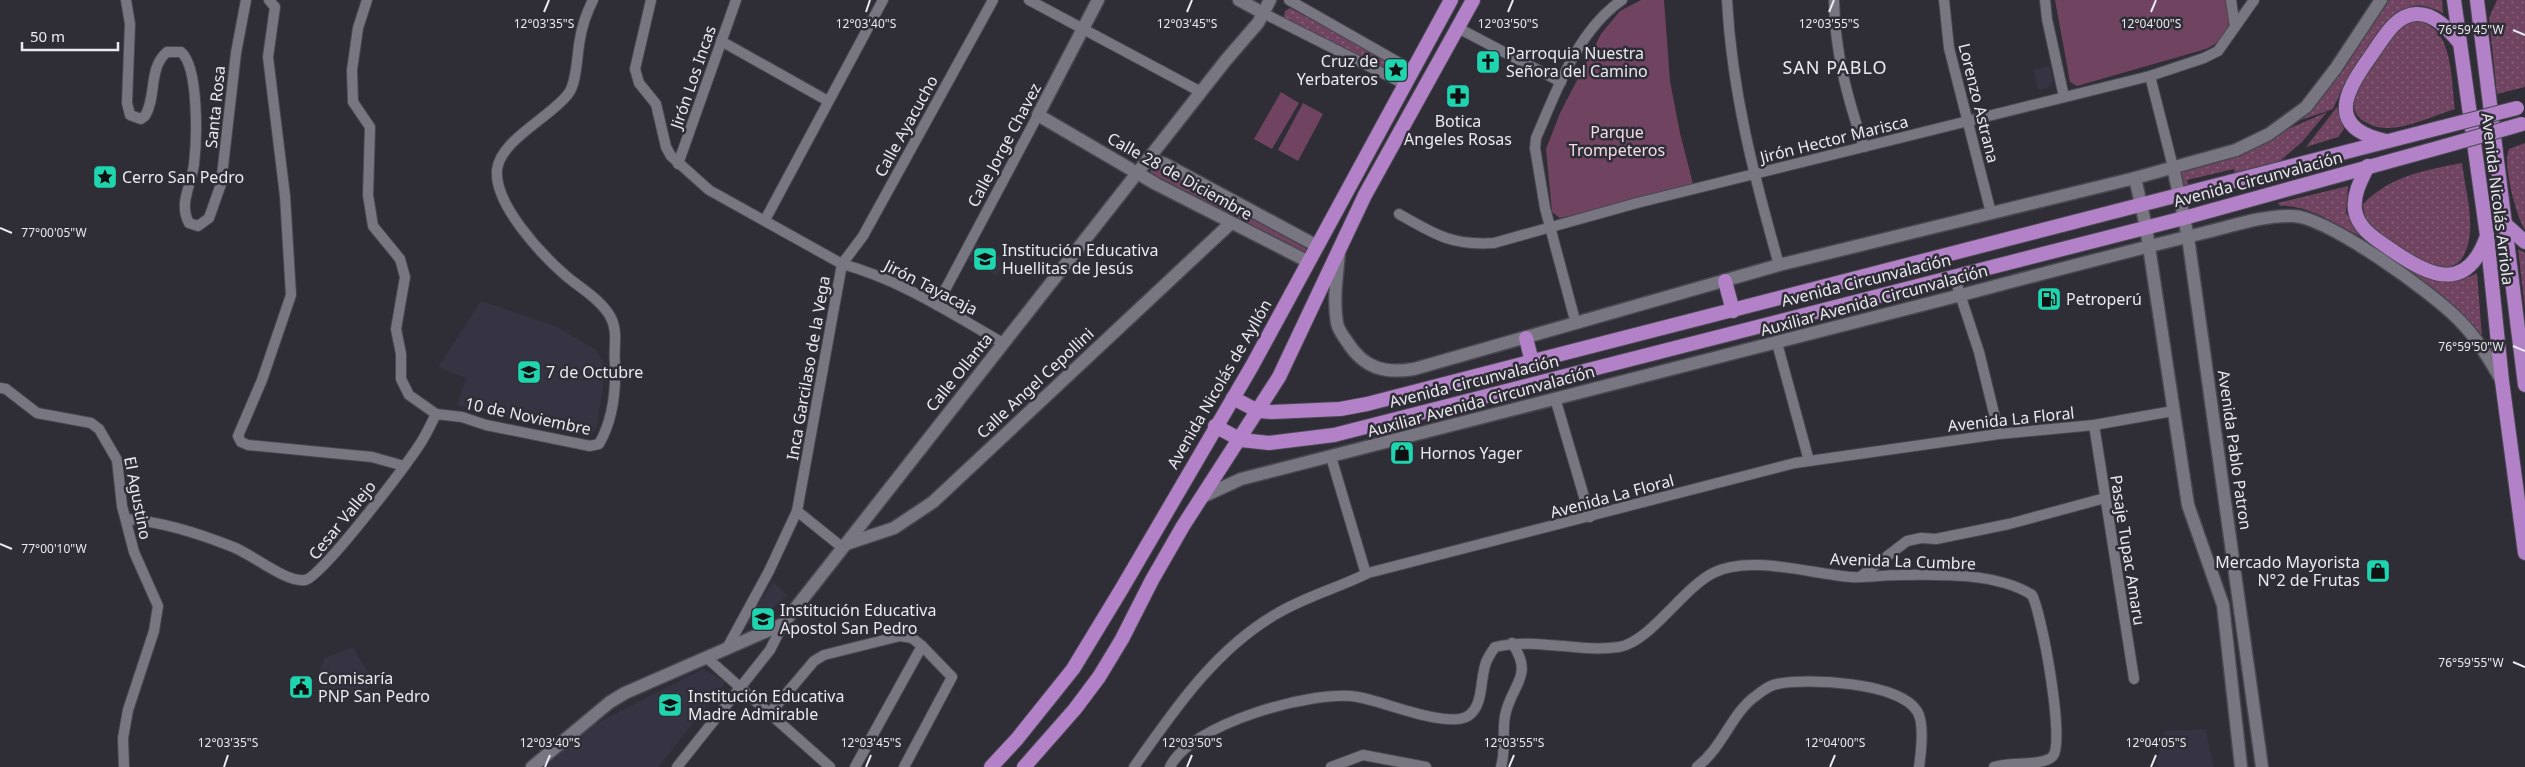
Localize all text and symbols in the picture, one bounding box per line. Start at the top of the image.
text: 12°03'35"S [514,15,575,32]
text: 12°03'40"S [836,15,897,32]
text: 12°03'45"S [1157,15,1218,32]
text: 12°03'50"S [1478,15,1539,32]
text: 12°03'55"S [1799,15,1860,32]
text: 12°04'00"S [2121,15,2182,32]
scale bar [22,20,119,52]
text: 76°59'45"W [2438,21,2504,38]
street label: Jirón Los Incas [664,22,721,134]
text: 50 m [30,26,65,46]
street label: Lorenzo Astrana [1954,41,2004,165]
place label: Parroquia Nuestra Señora del Camino [1506,42,1648,82]
church icon: Parroquia Nuestra Señora del Camino [1475,49,1501,75]
place label: Cruz de Yerbateros [1297,50,1378,90]
district label: SAN PABLO [1782,55,1888,79]
place icon: Cruz de Yerbateros [1383,57,1409,83]
street label: Santa Rosa [200,65,230,149]
street label: Calle Ayacucho [869,71,943,181]
street label: Calle Jorge Chavez [962,79,1046,211]
pharmacy icon: Botica Angeles Rosas [1445,83,1471,109]
place label: Botica Angeles Rosas [1404,110,1512,150]
street label: Jirón Hector Marisca [1756,110,1910,169]
street label: Avenida Nicolás Arriola [2477,112,2519,286]
park label: Parque Trompeteros [1569,121,1665,161]
street label: Calle 28 de Diciembre [1103,127,1257,225]
street label: Avenida Circunvalación [2171,146,2345,212]
place icon: Cerro San Pedro [92,164,118,190]
place label: Cerro San Pedro [122,166,244,188]
text: 77°00'05"W [21,224,87,241]
place label: Institución Educativa Huellitas de Jesús [1002,239,1158,279]
school or university icon: Institución Educativa Huellitas de Jesús [972,246,998,272]
street label: Avenida Circunvalación [1779,248,1953,312]
street label: Jirón Tayacaja [879,253,981,320]
street label: Auxiliar Avenida Circunvalación [1758,259,1990,341]
street label: Inca Garcilaso de la Vega [781,274,835,462]
fuel station icon: Petroperú [2036,286,2062,312]
place label: Petroperú [2066,288,2142,310]
street label: Avenida Nicolás de Ayllón [1161,295,1277,473]
street label: Calle Angel Cepollini [972,323,1098,443]
street label: Calle Ollanta [921,328,997,416]
text: 76°59'50"W [2438,338,2504,355]
street label: Avenida Circunvalación [1387,349,1561,413]
school or university icon: 7 de Octubre [516,359,542,385]
street label: Auxiliar Avenida Circunvalación [1365,360,1597,442]
place label: 7 de Octubre [546,361,643,383]
street label: Avenida Pablo Patron [2213,369,2257,531]
street label: 10 de Noviembre [463,392,593,440]
street label: Avenida La Floral [1946,401,2076,437]
shop icon: Hornos Yager [1389,440,1415,466]
place label: Hornos Yager [1420,442,1523,464]
street label: El Agustino [119,455,157,541]
street label: Avenida La Floral [1548,469,1676,523]
street label: Pasaje Tupac Amaru [2105,473,2151,627]
street label: Cesar Vallejo [303,476,381,564]
text: 77°00'10"W [21,540,87,557]
street label: Avenida La Cumbre [1830,547,1976,575]
place label: Mercado Mayorista N°2 de Frutas [2215,551,2360,591]
shop icon: Mercado Mayorista N°2 de Frutas [2365,558,2391,584]
place label: Institución Educativa Apostol San Pedro [780,599,936,639]
school or university icon: Institución Educativa Apostol San Pedro [750,606,776,632]
text: 76°59'55"W [2438,654,2504,671]
place label: Comisaría PNP San Pedro [318,667,430,707]
public building icon: Comisaría PNP San Pedro [288,674,314,700]
place label: Institución Educativa Madre Admirable [688,685,844,725]
school or university icon: Institución Educativa Madre Admirable [657,692,683,718]
text: 12°03'35"S [198,734,259,751]
text: 12°03'40"S [520,734,581,751]
text: 12°03'45"S [841,734,902,751]
text: 12°03'50"S [1162,734,1223,751]
text: 12°03'55"S [1484,734,1545,751]
text: 12°04'00"S [1805,734,1866,751]
text: 12°04'05"S [2126,734,2187,751]

